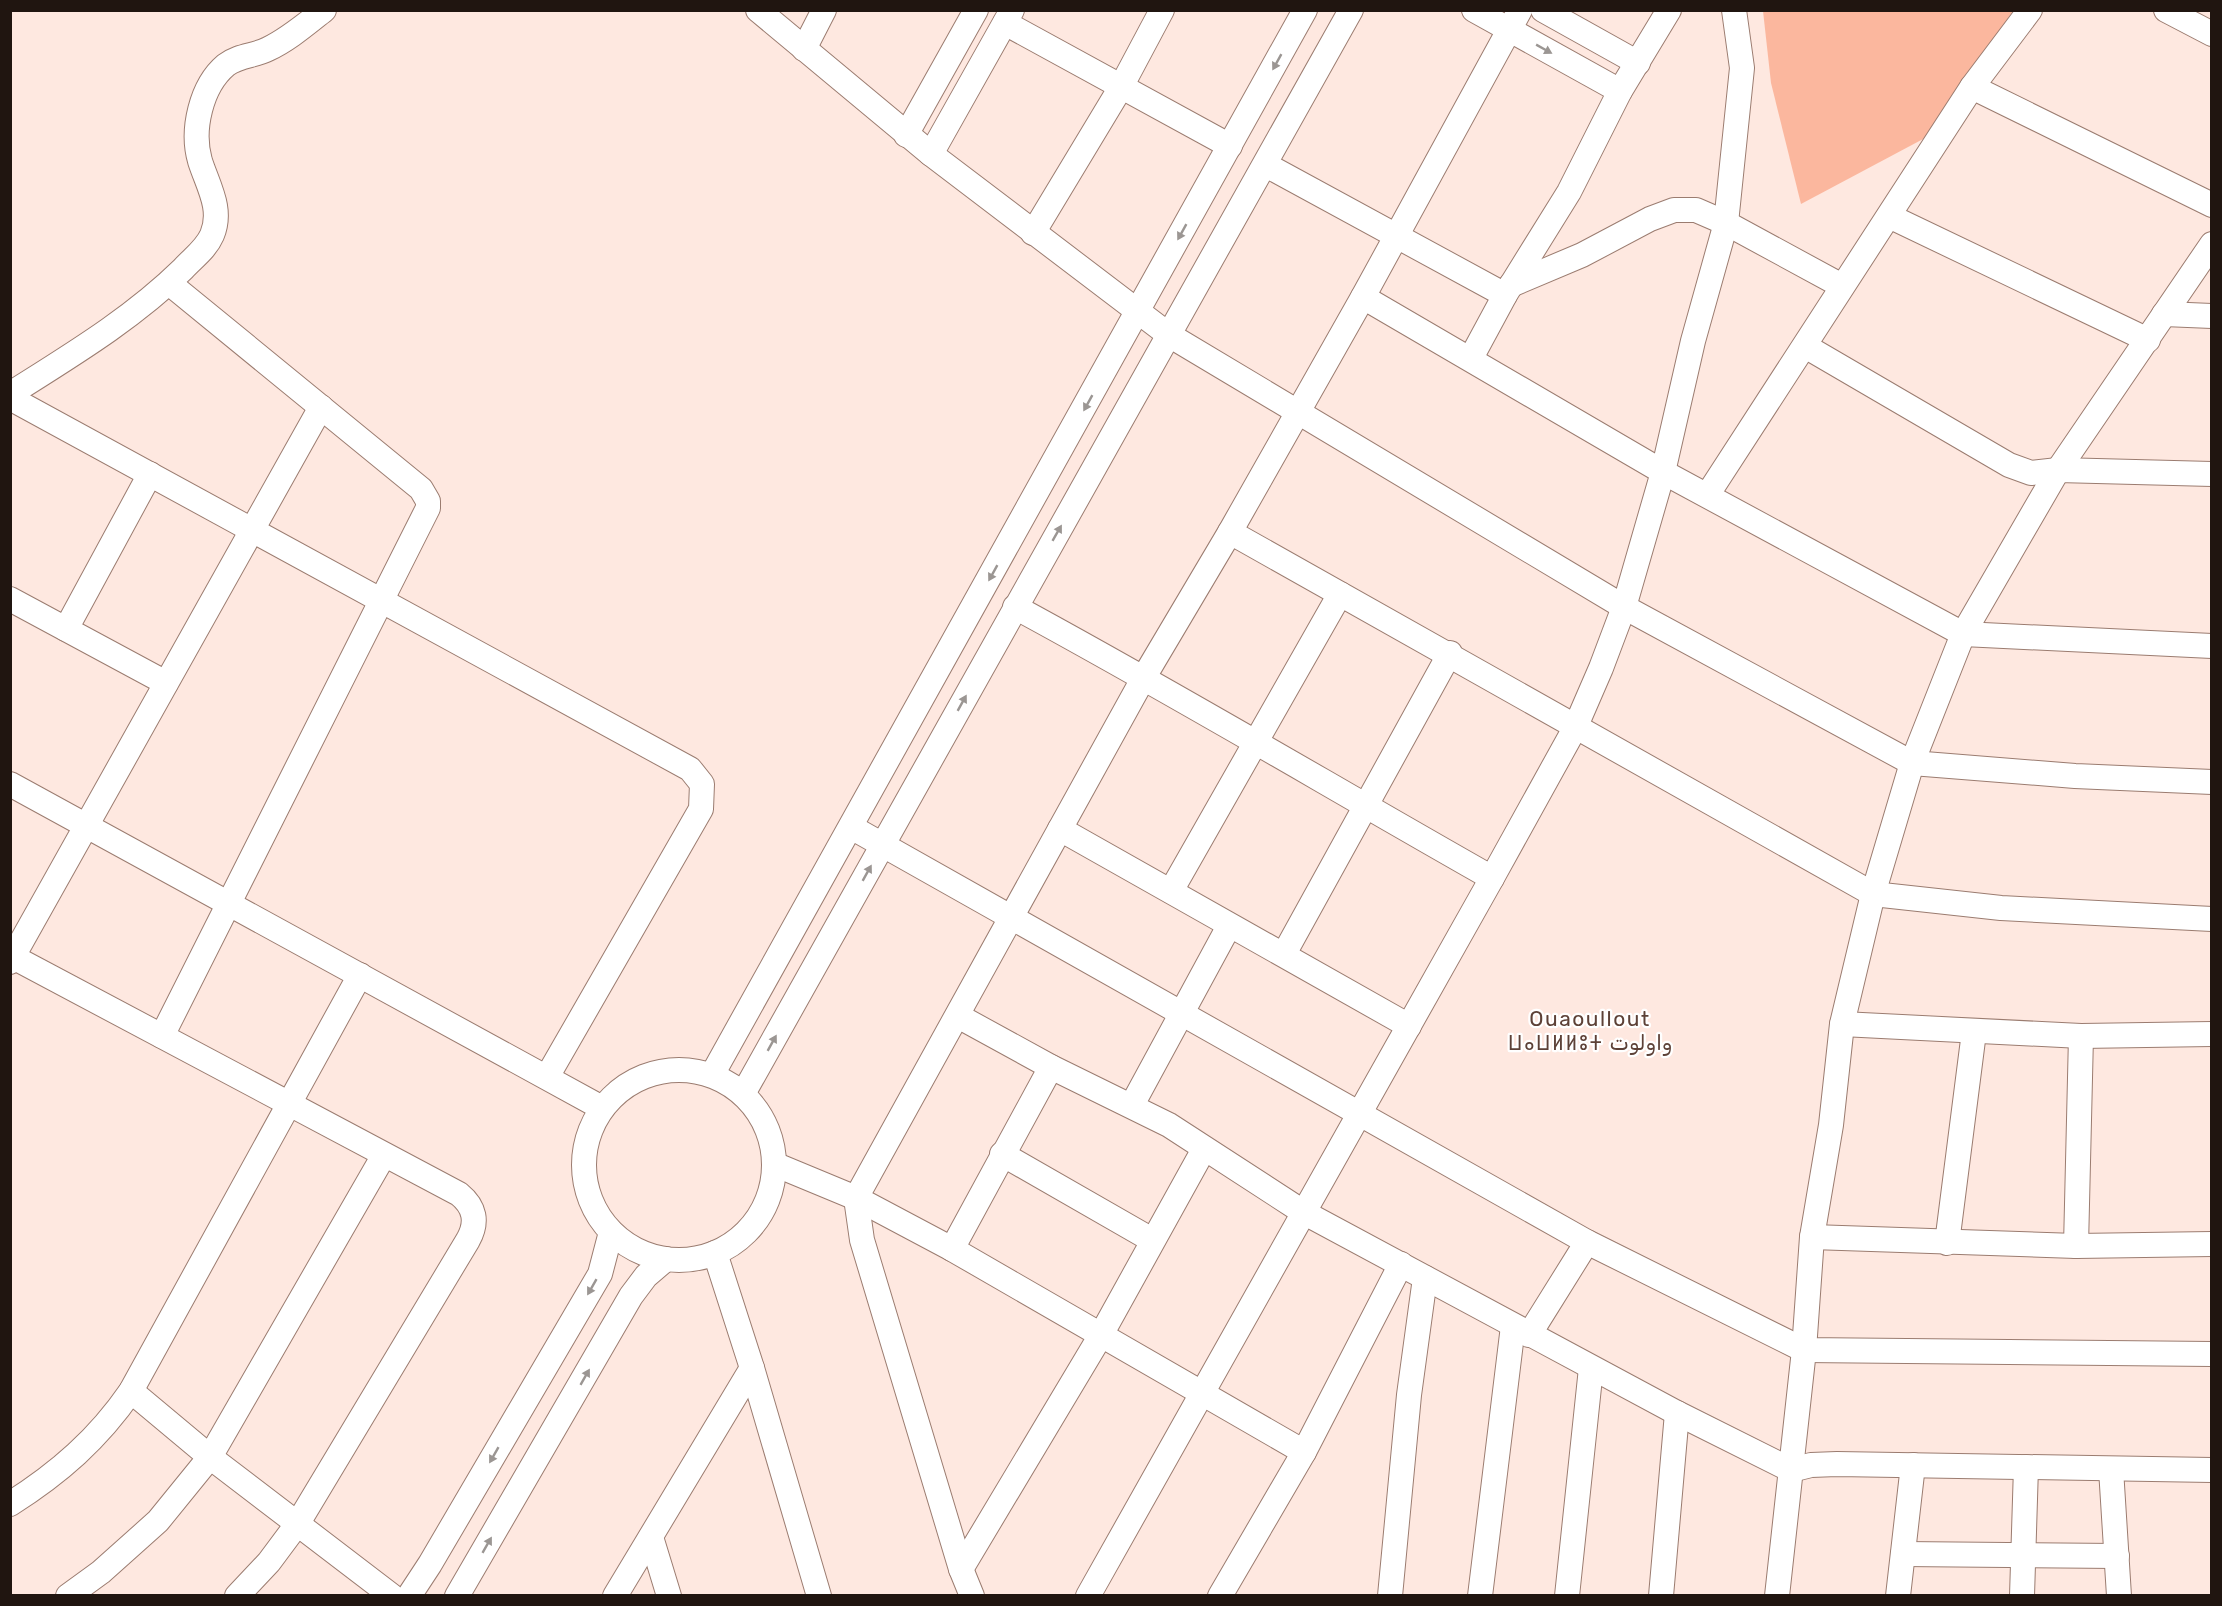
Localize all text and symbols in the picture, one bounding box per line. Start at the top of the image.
one-way arrow [1536,44,1553,54]
one-way arrow [1272,53,1282,70]
one-way arrow [1177,224,1187,241]
one-way arrow [1083,395,1093,412]
one-way arrow [1052,525,1063,541]
one-way arrow [988,565,998,582]
one-way arrow [957,694,967,711]
one-way arrow [862,864,872,881]
district label: Ouaoullout ⵡⴰⵡⵍⵍⵓⵜ واولوت [1508,1006,1672,1056]
one-way arrow [766,1035,777,1051]
one-way arrow [588,1278,598,1295]
one-way arrow [579,1369,590,1385]
one-way arrow [489,1447,499,1464]
one-way arrow [482,1537,492,1554]

